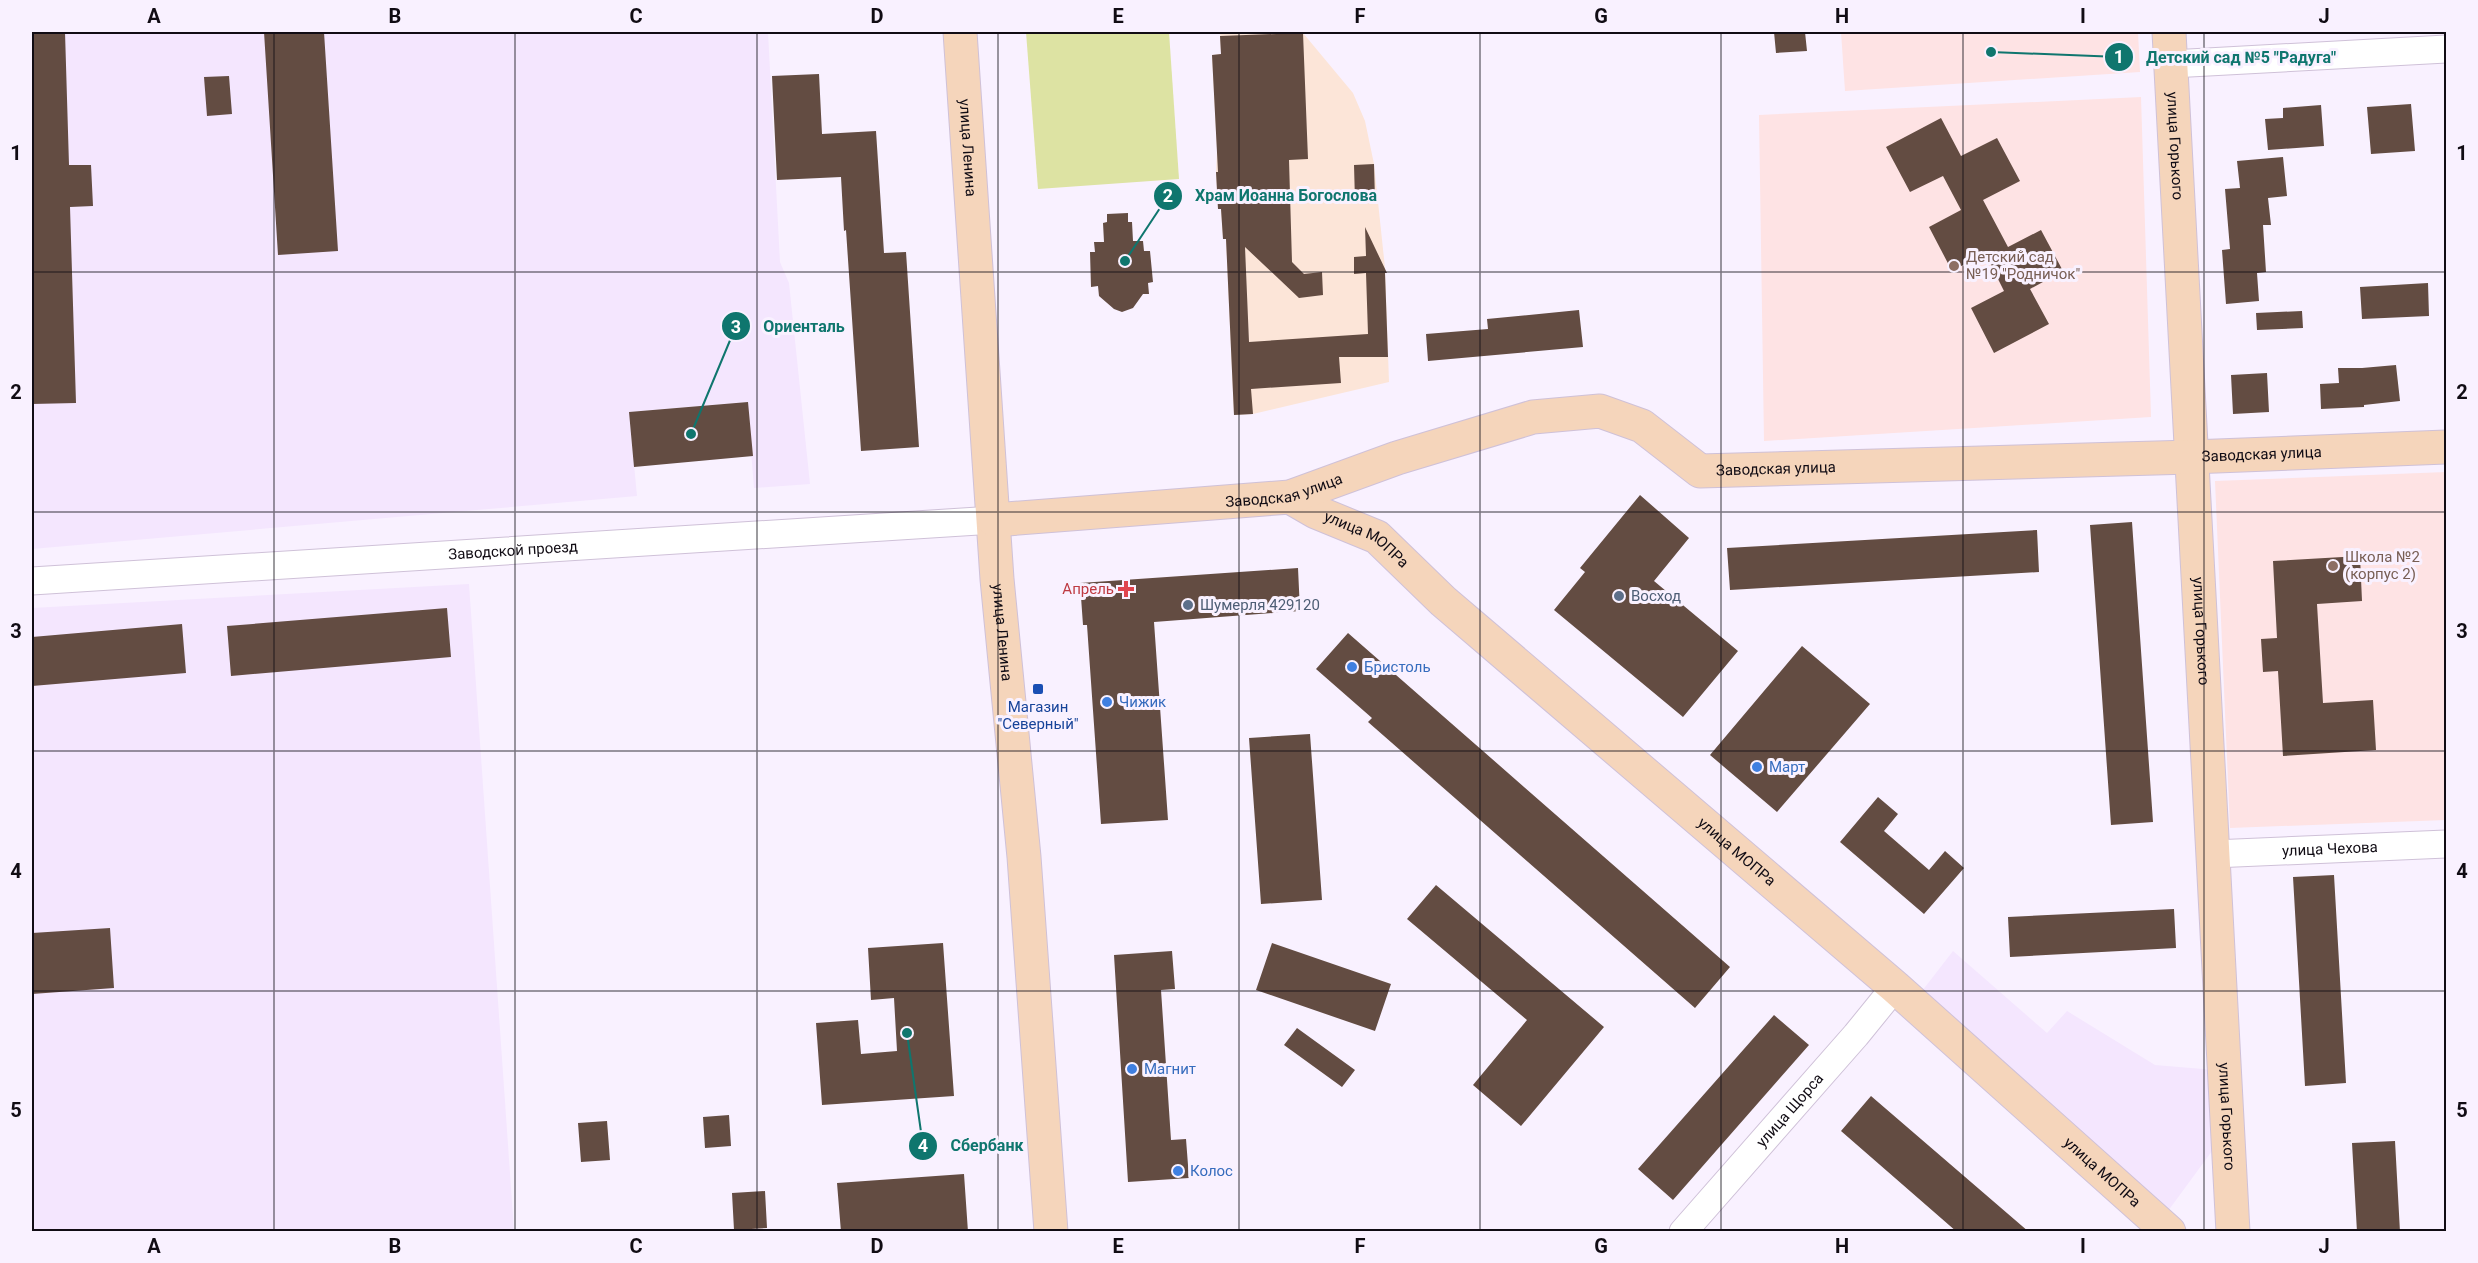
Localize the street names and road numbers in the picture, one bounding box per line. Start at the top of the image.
street label: улица Горького [2163,91,2187,200]
street label: улица Ленина [956,98,980,197]
street label: Заводская улица [2201,443,2322,466]
street label: Заводская улица [1716,458,1836,480]
street label: Заводская улица [1225,470,1345,511]
street label: улица МОПРа [1322,507,1412,572]
street label: Заводской проезд [448,537,578,564]
street label: улица Горького [2189,577,2213,686]
street label: улица Ленина [989,583,1016,682]
street label: улица МОПРа [1694,814,1779,890]
street label: улица Чехова [2282,838,2378,860]
street label: улица Горького [2215,1062,2239,1171]
street label: улица Щорса [1753,1070,1827,1151]
street label: улица МОПРа [2060,1133,2144,1211]

